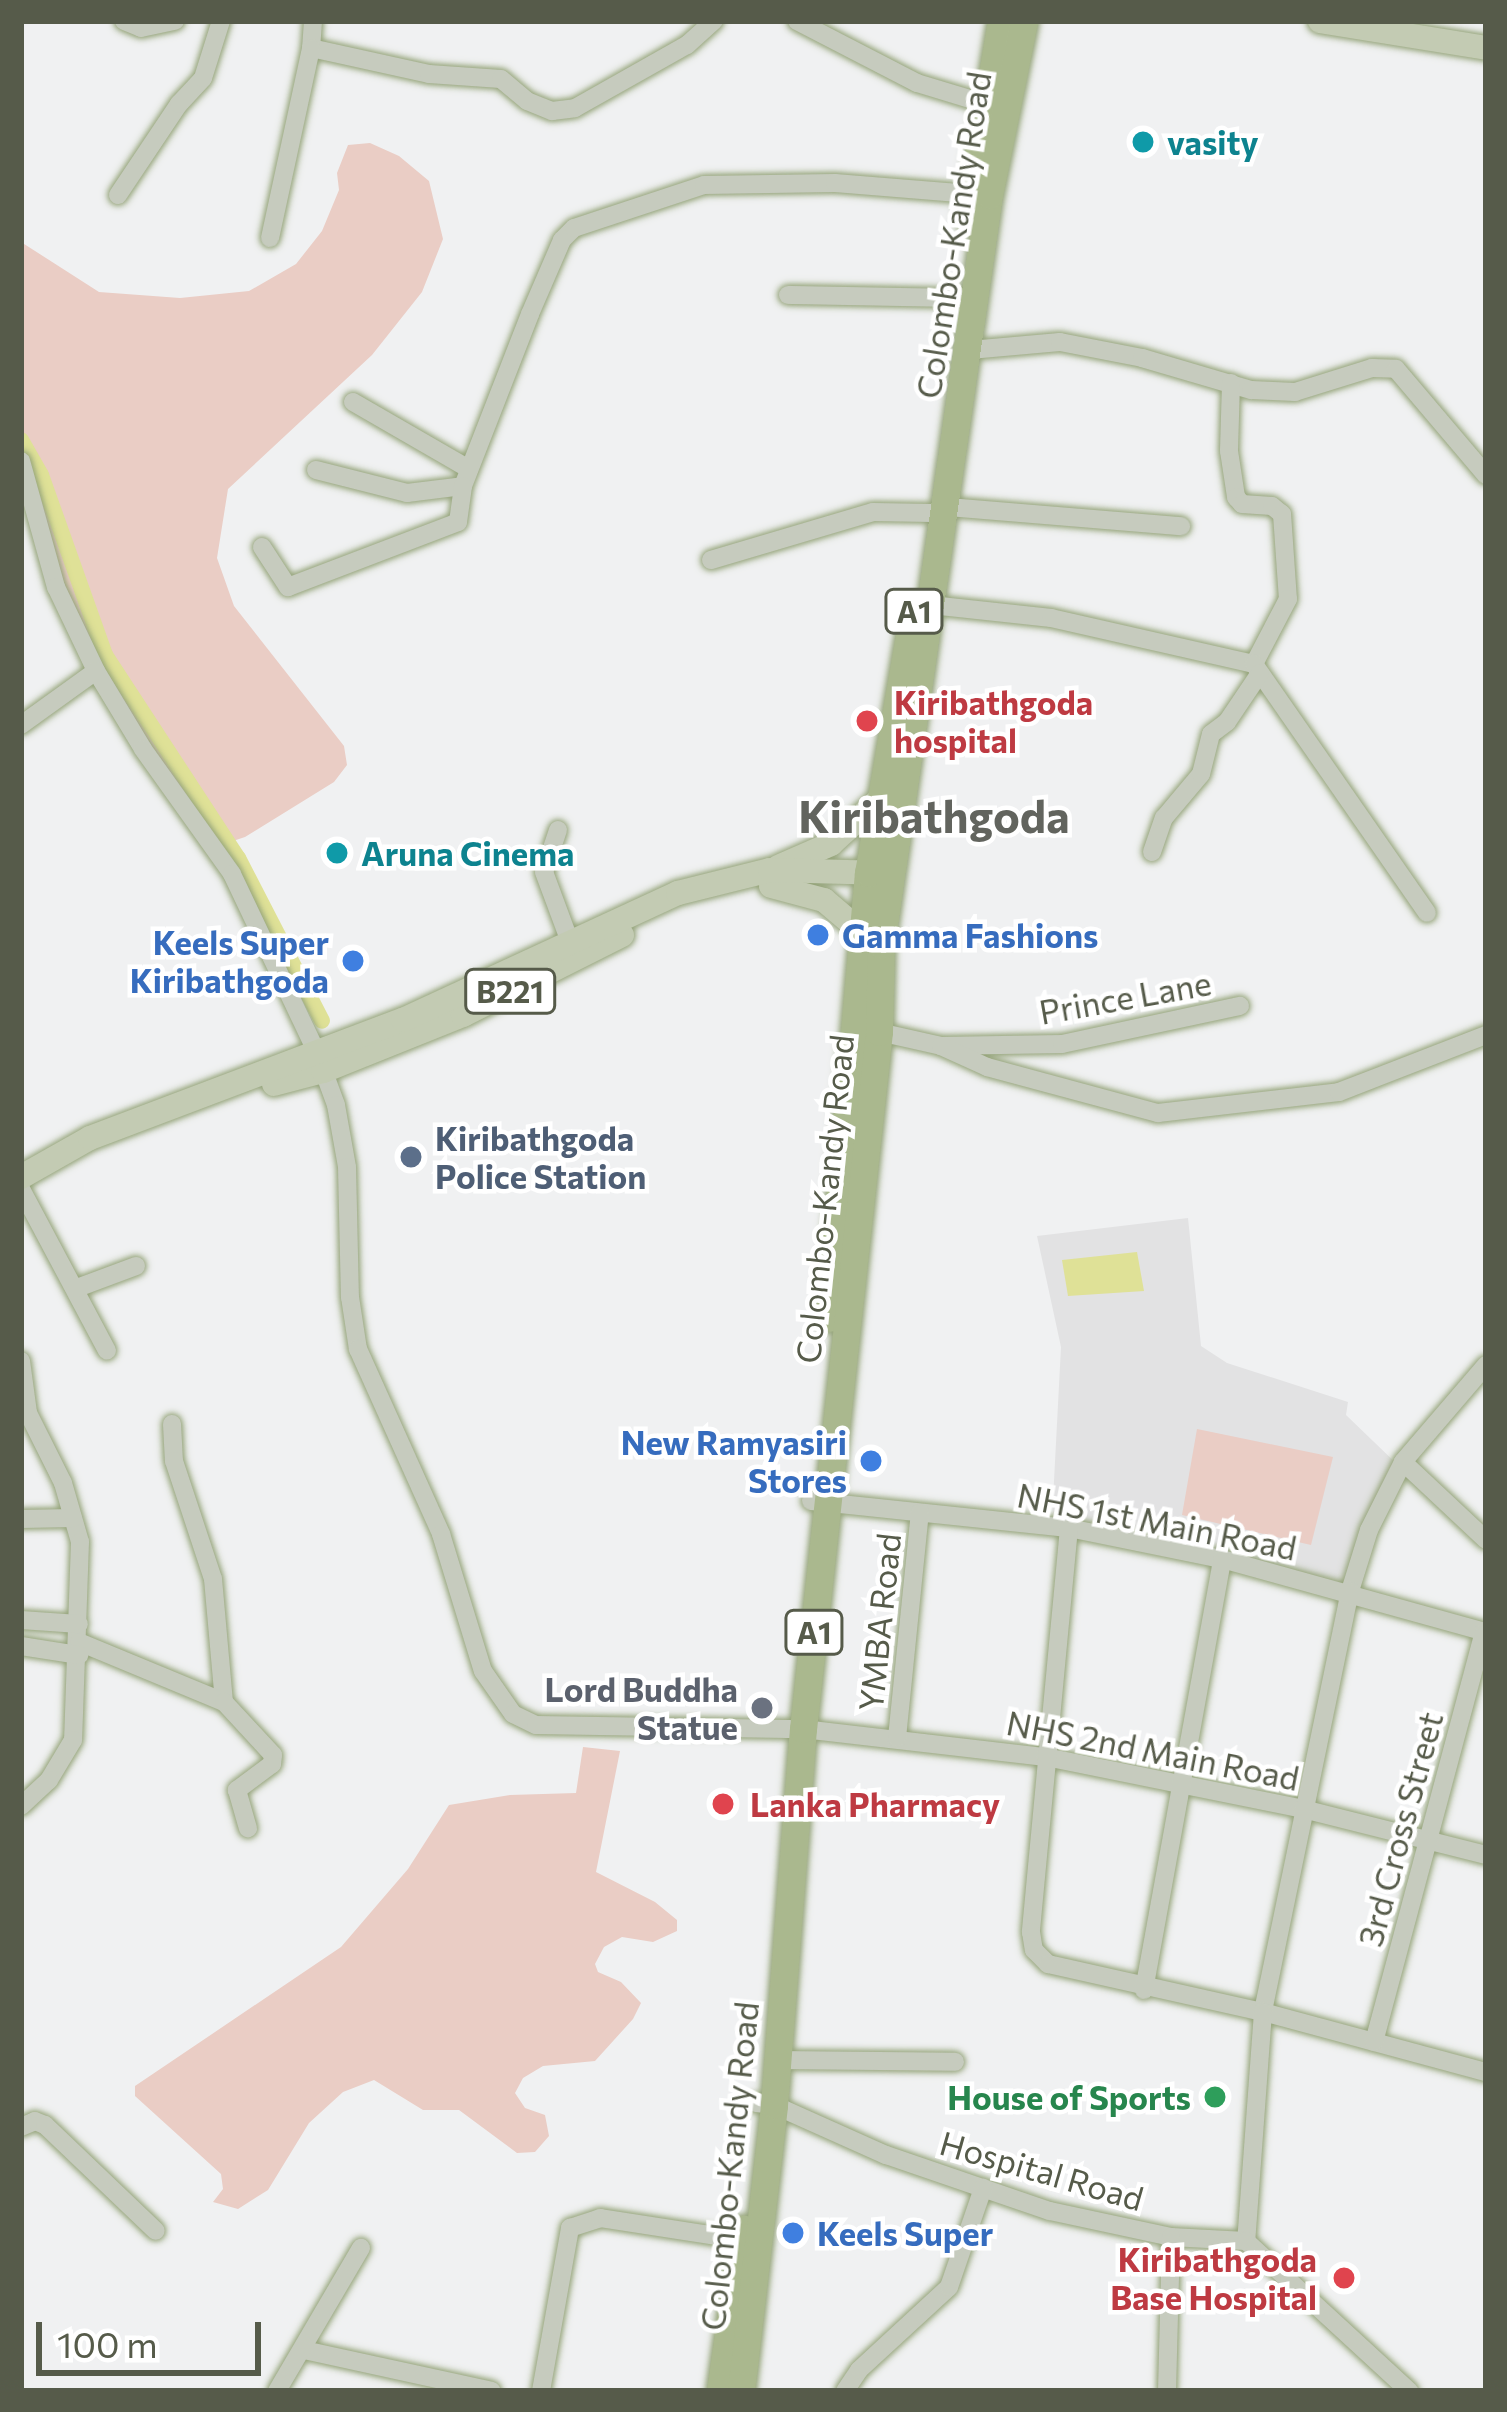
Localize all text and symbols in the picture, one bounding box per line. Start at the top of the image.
street label: Colombo-Kandy Road [908,69,998,401]
place label: vasity [1167,122,1259,162]
marker: vasity [1130,129,1156,155]
road number: A1 [884,587,944,635]
place label: Kiribathgoda hospital [894,682,1093,760]
marker: Kiribathgoda hospital [851,705,883,737]
district label: Kiribathgoda [798,788,1070,842]
place label: Aruna Cinema [361,833,574,873]
marker: Aruna Cinema [324,840,350,866]
place label: Gamma Fashions [842,915,1098,955]
place label: Keels Super Kiribathgoda [130,922,329,1000]
marker: Gamma Fashions [805,922,831,948]
marker: Keels Super Kiribathgoda [340,948,366,974]
street label: Prince Lane [1036,962,1214,1032]
road number: B221 [462,967,558,1015]
street label: Colombo-Kandy Road [787,1033,861,1365]
place label: Kiribathgoda Police Station [435,1118,646,1196]
marker: Kiribathgoda Police Station [398,1144,424,1170]
place label: New Ramyasiri Stores [621,1422,847,1500]
marker: New Ramyasiri Stores [858,1448,884,1474]
street label: NHS 1st Main Road [1014,1475,1300,1567]
street label: YMBA Road [850,1531,908,1713]
road number: A1 [784,1608,844,1656]
place label: Lord Buddha Statue [545,1669,738,1747]
marker: Lord Buddha Statue [749,1695,775,1721]
street label: NHS 2nd Main Road [1003,1702,1303,1798]
street label: 3rd Cross Street [1350,1707,1450,1951]
place label: Lanka Pharmacy [750,1784,1000,1824]
marker: Lanka Pharmacy [707,1788,739,1820]
street label: Colombo-Kandy Road [692,2000,766,2332]
place label: House of Sports [947,2077,1191,2117]
marker: House of Sports [1202,2084,1228,2110]
street label: Hospital Road [936,2122,1148,2218]
place label: Keels Super [817,2213,993,2253]
marker: Keels Super [780,2220,806,2246]
place label: Kiribathgoda Base Hospital [1110,2239,1317,2317]
marker: Kiribathgoda Base Hospital [1328,2262,1360,2294]
scale bar [42,2298,267,2372]
text: 100 m [57,2321,158,2365]

